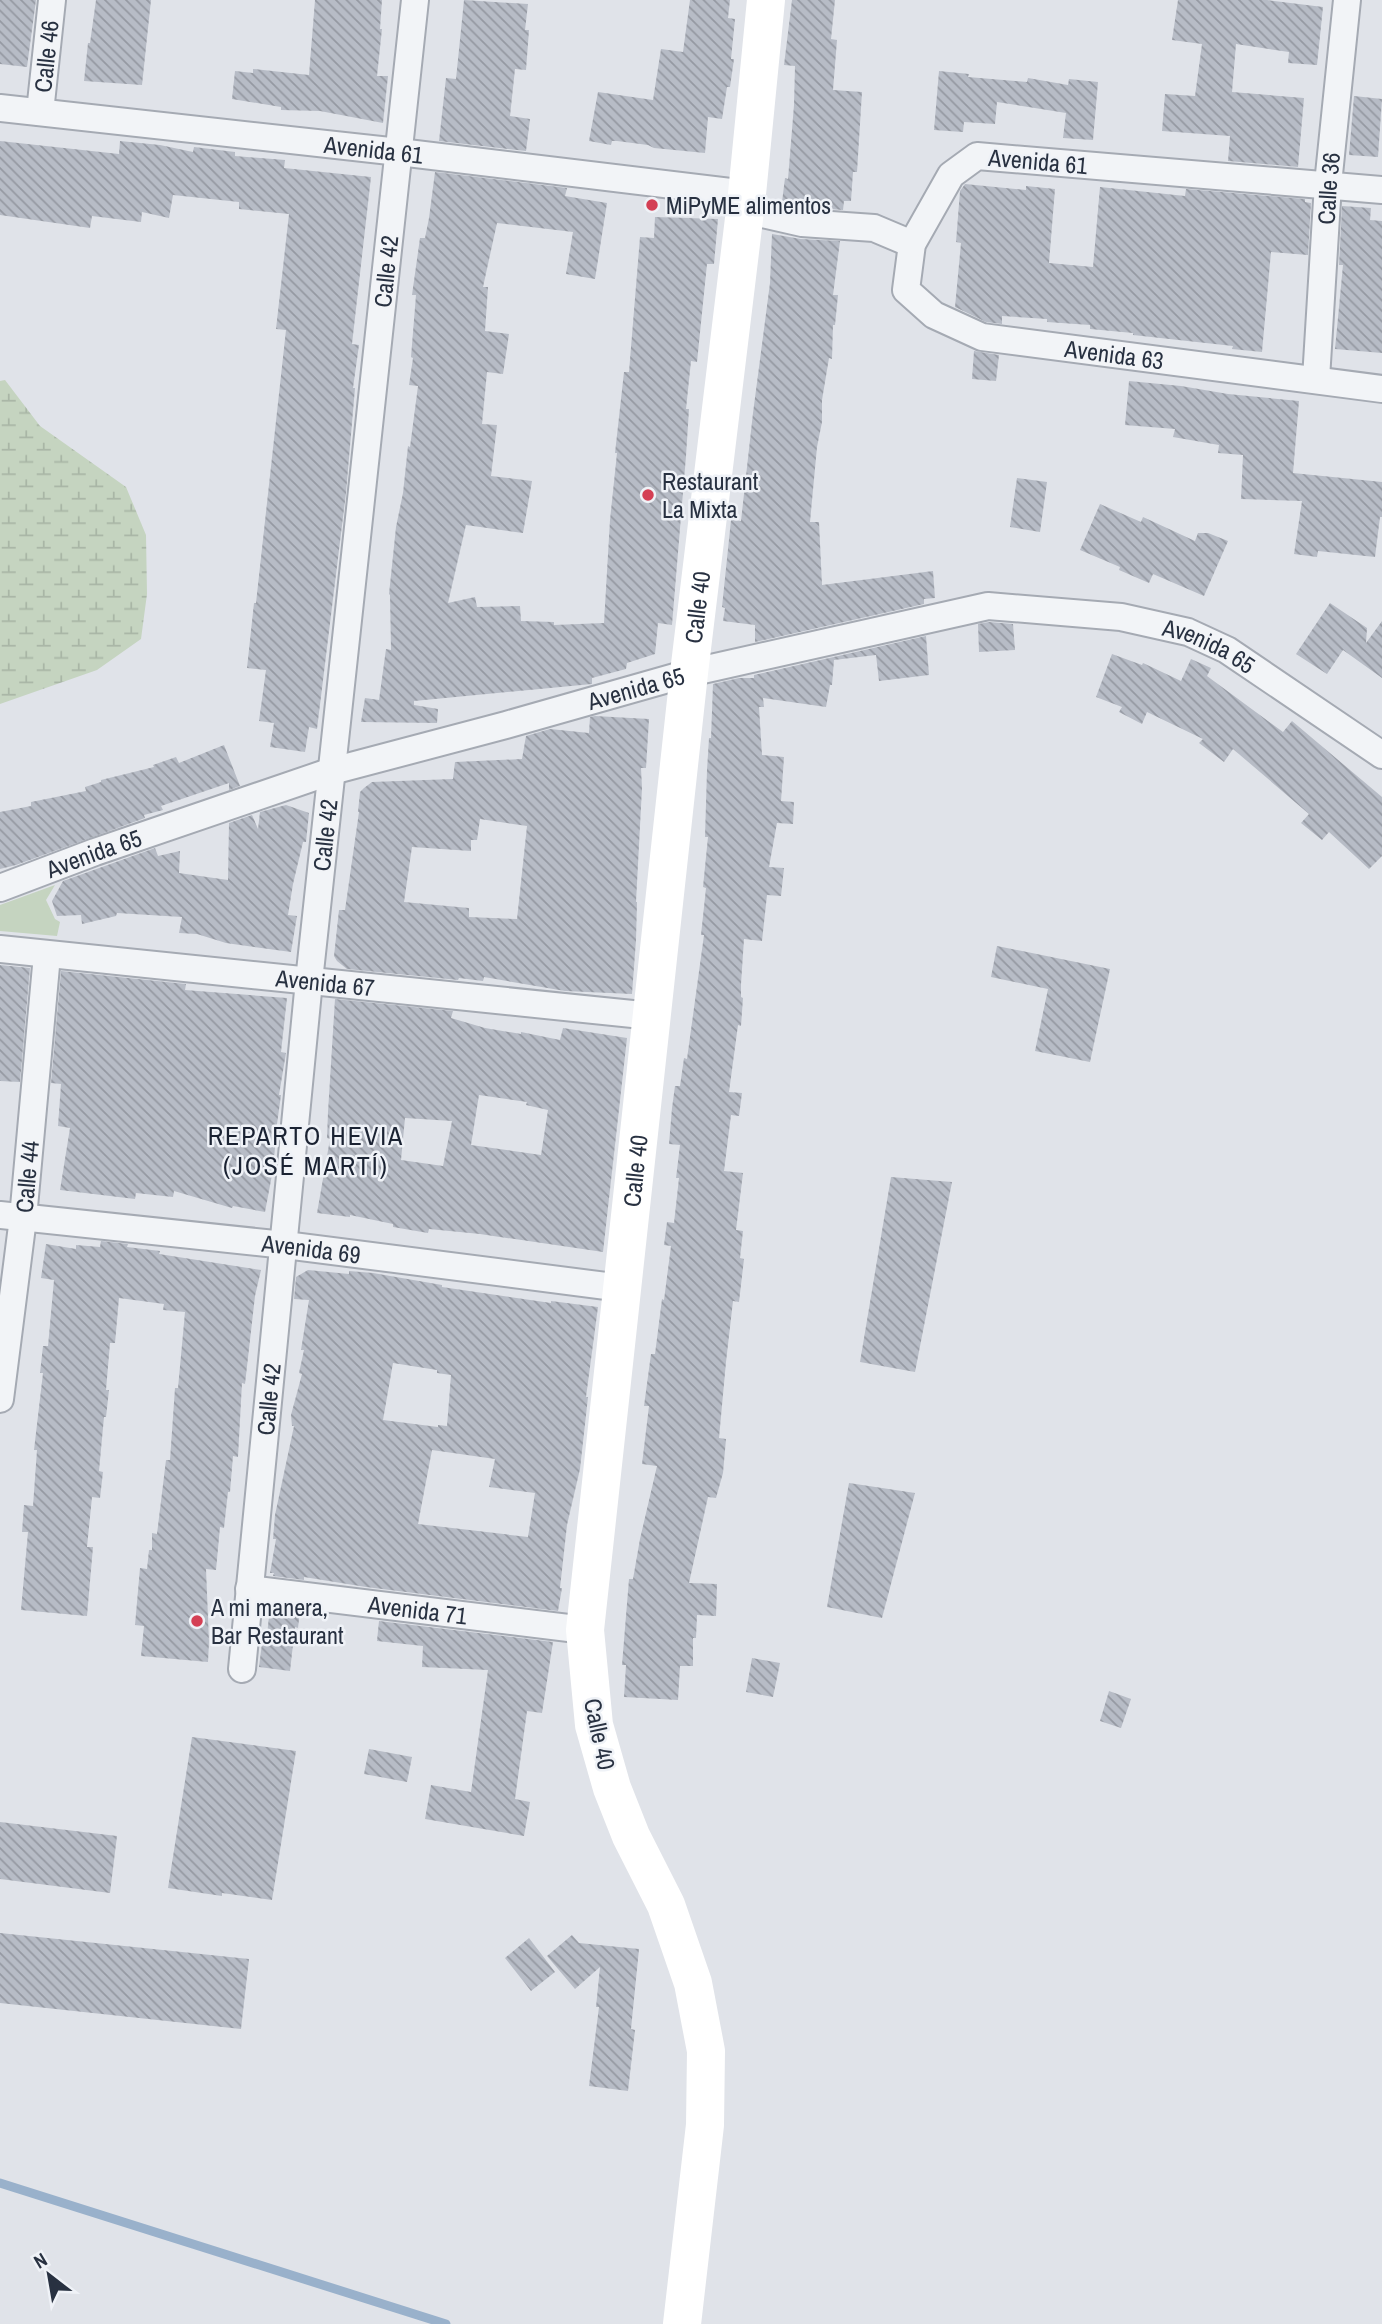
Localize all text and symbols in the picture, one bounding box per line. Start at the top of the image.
street label: Calle 46 [26,19,66,94]
street label: Avenida 61 [322,128,425,171]
street label: Avenida 61 [986,141,1089,181]
street label: Calle 36 [1310,151,1347,225]
place label: MiPyME alimentos [666,189,831,221]
marker: MiPyME alimentos [644,197,660,213]
street label: Calle 42 [366,234,405,309]
street label: Avenida 63 [1062,332,1166,376]
place label: Restaurant La Mixta [662,465,759,525]
marker: Restaurant La Mixta [640,487,656,503]
street label: Calle 40 [677,569,717,645]
street label: Avenida 65 [1159,611,1262,681]
street label: Avenida 65 [583,659,688,717]
street label: Calle 42 [305,797,345,873]
street label: Avenida 65 [40,821,146,885]
street label: Avenida 67 [273,961,376,1003]
district label: REPARTO HEVIA (JOSÉ MARTÍ) [208,1118,404,1183]
street label: Calle 40 [615,1133,655,1208]
street label: Calle 44 [8,1139,46,1214]
street label: Avenida 69 [259,1227,363,1271]
street label: Calle 42 [249,1362,288,1437]
street label: Avenida 71 [366,1588,469,1631]
place label: A mi manera, Bar Restaurant [210,1591,344,1651]
marker: A mi manera, Bar Restaurant [189,1613,205,1629]
street label: Calle 40 [577,1695,623,1773]
north arrow [14,2240,84,2310]
text: N [29,2246,52,2274]

